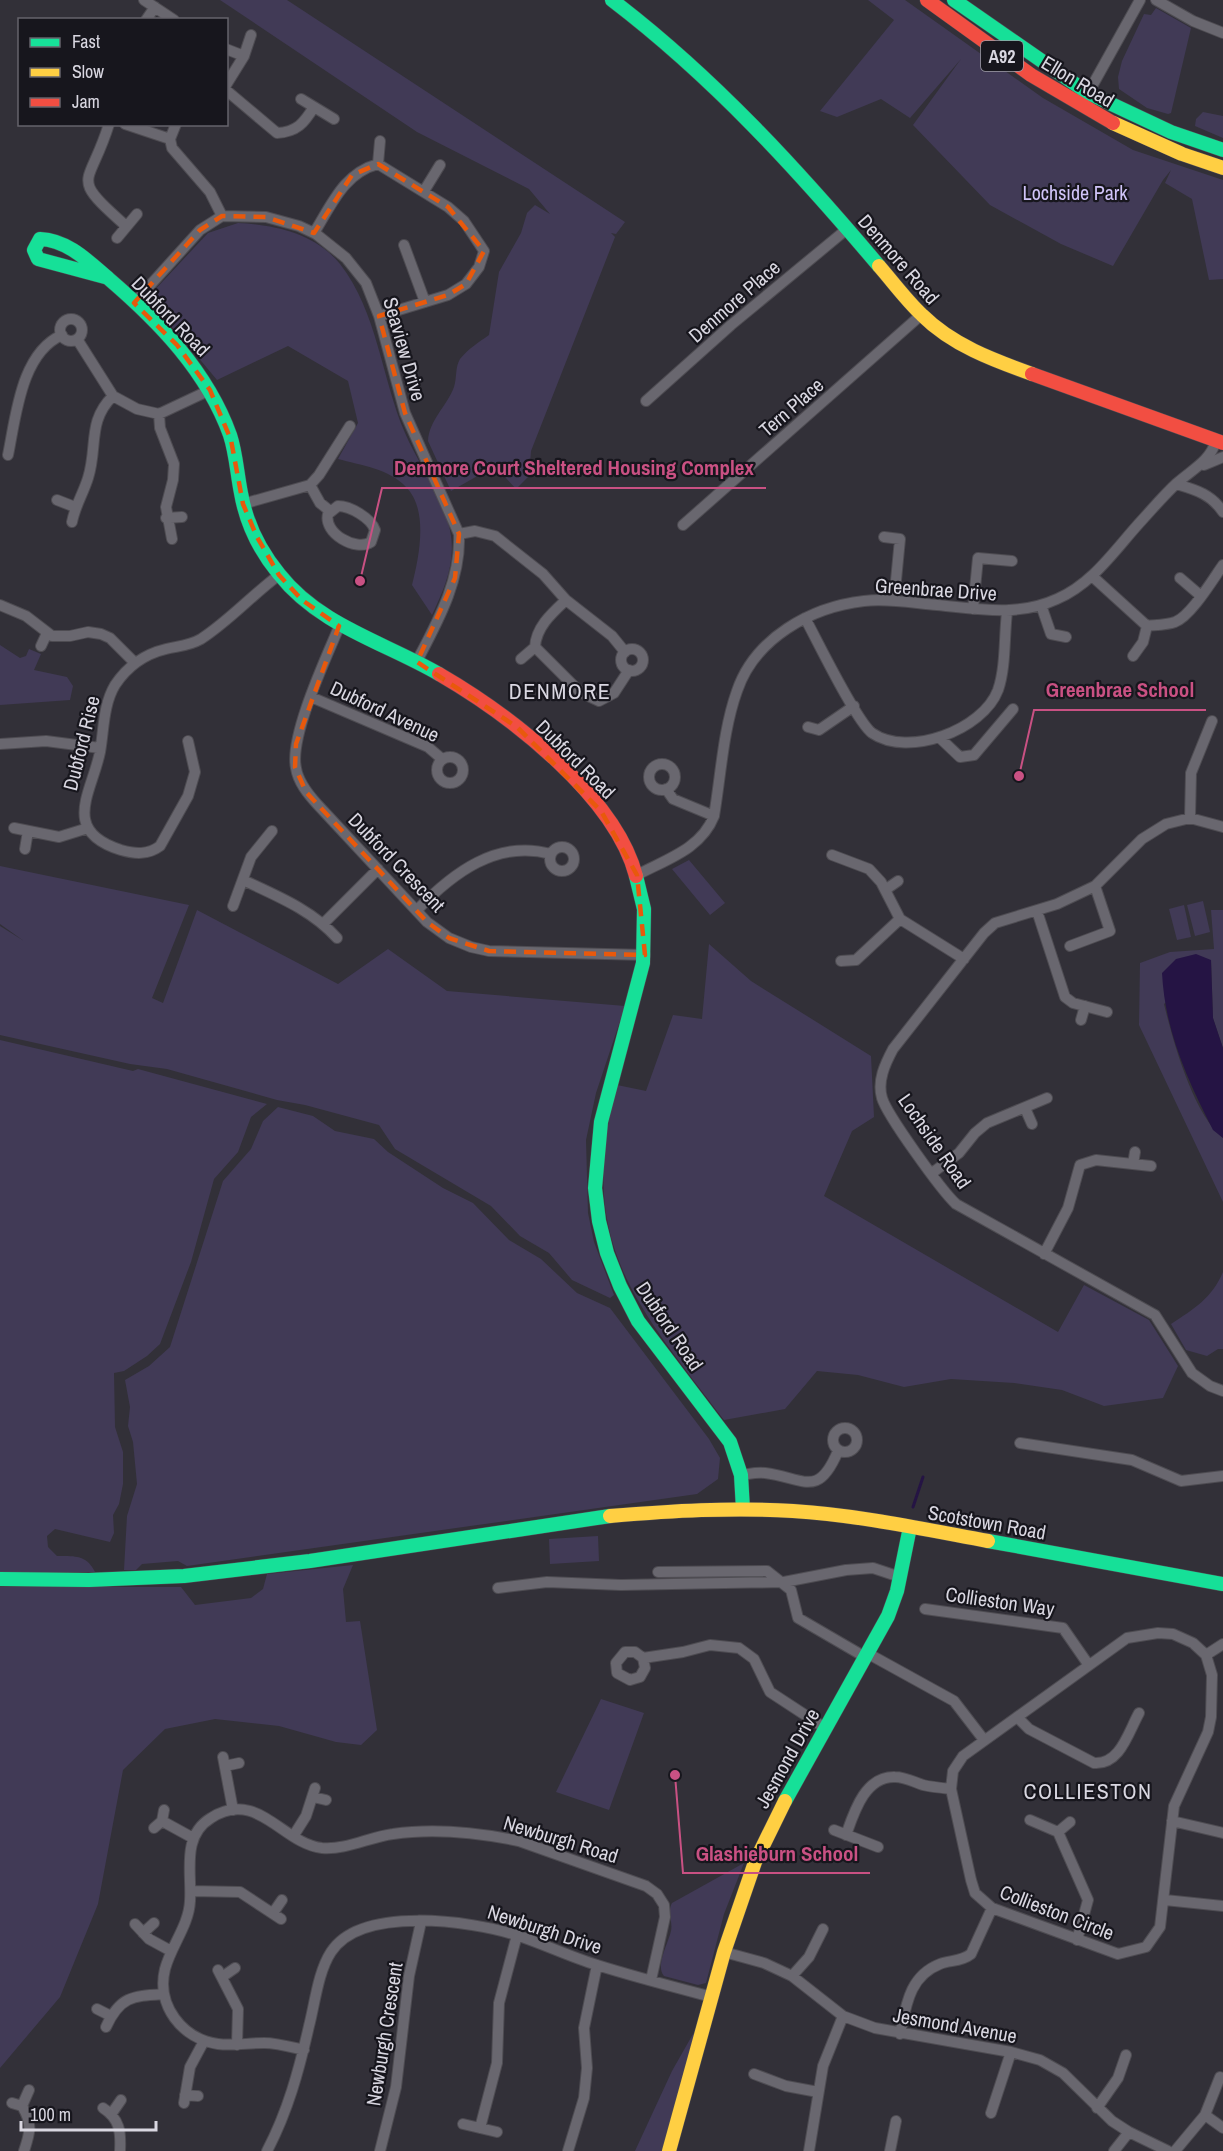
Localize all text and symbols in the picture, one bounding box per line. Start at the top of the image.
legend [18,18,228,126]
text: Fast [72,29,100,54]
road number: A92 [981,41,1023,71]
street label: Ellon Road [1037,49,1119,113]
text: Slow [72,59,104,84]
text: Jam [72,89,100,114]
park label: Lochside Park [1023,179,1128,206]
street label: Denmore Road [852,208,946,310]
street label: Denmore Place [682,254,786,348]
street label: Dubford Road [126,270,216,362]
street label: Seaview Drive [377,294,433,404]
street label: Tern Place [753,371,829,443]
callout: Denmore Court Sheltered Housing Complex [382,449,766,488]
text: Denmore Court Sheltered Housing Complex [394,453,754,482]
street label: Greenbrae Drive [874,571,998,607]
callout: Greenbrae School [1034,671,1206,710]
street label: Dubford Avenue [326,674,444,748]
text: Greenbrae School [1046,675,1194,704]
district label: DENMORE [509,676,611,706]
street label: Dubford Rise [56,693,106,793]
street label: Dubford Road [530,713,622,805]
street label: Dubford Crescent [343,806,452,918]
street label: Lochside Road [892,1088,978,1194]
street label: Dubford Road [630,1276,710,1376]
street label: Scotstown Road [926,1498,1048,1546]
street label: Collieston Way [944,1580,1057,1622]
street label: Jesmond Drive [748,1703,826,1813]
district label: COLLIESTON [1024,1776,1152,1806]
street label: Newburgh Road [500,1809,622,1869]
callout: Glashieburn School [683,1834,870,1873]
text: Glashieburn School [696,1839,858,1868]
street label: Collieston Circle [996,1878,1118,1946]
street label: Newburgh Drive [484,1898,606,1960]
street label: Newburgh Crescent [359,1960,409,2108]
street label: Jesmond Avenue [891,2001,1019,2049]
scale bar [21,2094,156,2132]
text: 100 m [30,2102,71,2127]

